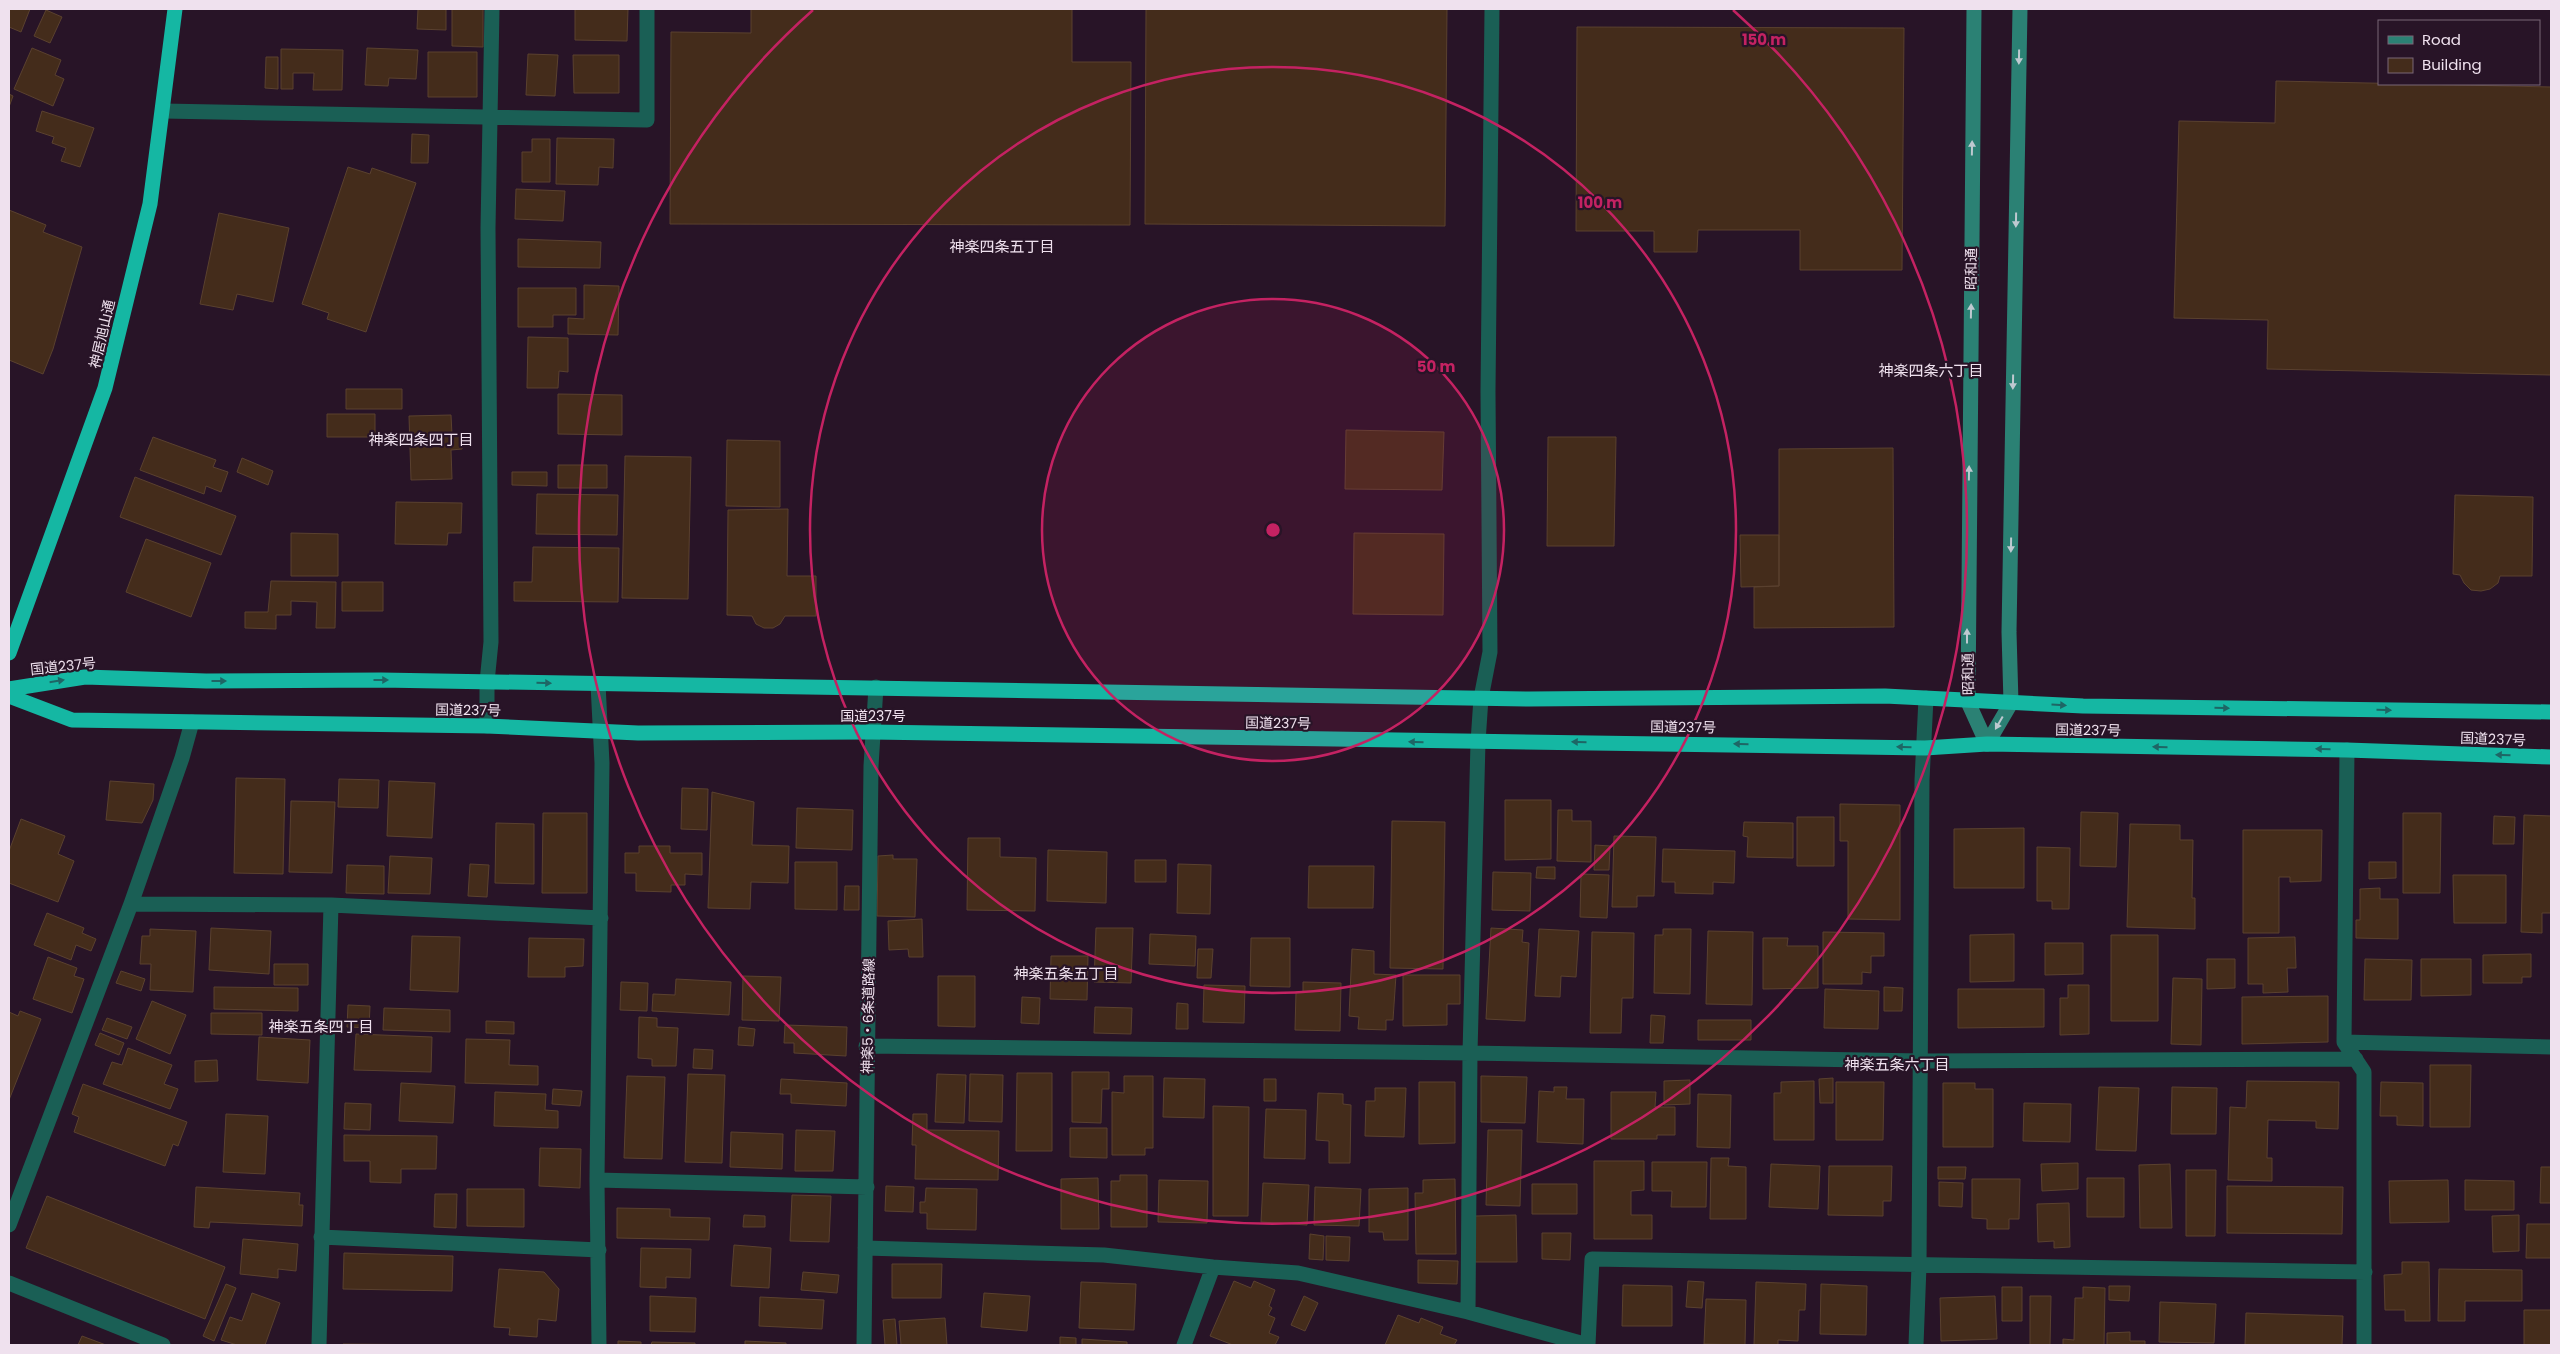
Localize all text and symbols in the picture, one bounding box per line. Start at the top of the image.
legend [2378,20,2540,85]
text: 150 m [1742,29,1786,50]
text: Road [2422,29,2461,50]
one-way arrow [2015,50,2023,66]
text: Building [2422,54,2482,75]
one-way arrow [1968,140,1976,156]
text: 100 m [1578,192,1622,213]
one-way arrow [2012,212,2020,228]
district label: 神楽四条五丁目 [949,236,1055,257]
street label: 昭和通 [1961,248,1981,290]
street label: 神居旭山通 [84,298,120,370]
one-way arrow [1967,302,1975,318]
text: 50 m [1417,356,1455,377]
district label: 神楽四条六丁目 [1878,360,1984,381]
one-way arrow [2009,375,2017,391]
district label: 神楽四条四丁目 [368,429,474,450]
one-way arrow [1965,465,1973,481]
centre of rings [1264,521,1282,539]
one-way arrow [2007,537,2015,553]
one-way arrow [1963,627,1971,643]
street label: 国道237号 [29,653,97,679]
street label: 昭和通 [1958,653,1978,695]
one-way arrow [374,676,390,684]
one-way arrow [49,677,65,685]
one-way arrow [211,677,227,685]
one-way arrow [536,679,552,687]
street label: 国道237号 [435,699,501,721]
one-way arrow [2052,702,2068,710]
one-way arrow [2214,704,2230,712]
street label: 国道237号 [840,706,906,726]
one-way arrow [2377,706,2393,714]
street label: 国道237号 [1245,712,1311,734]
street label: 国道237号 [1650,716,1716,738]
one-way arrow [1995,716,2003,731]
street label: 国道237号 [2055,719,2121,741]
street label: 国道237号 [2460,728,2526,750]
one-way arrow [1408,738,1424,746]
one-way arrow [1571,738,1587,746]
one-way arrow [1733,740,1749,748]
one-way arrow [1896,743,1912,751]
one-way arrow [2152,743,2168,751]
one-way arrow [2314,745,2330,753]
one-way arrow [2494,751,2510,759]
street label: 神楽5・6条道路線 [857,958,879,1074]
district label: 神楽五条五丁目 [1013,963,1119,984]
district label: 神楽五条四丁目 [268,1016,374,1037]
district label: 神楽五条六丁目 [1844,1054,1950,1075]

